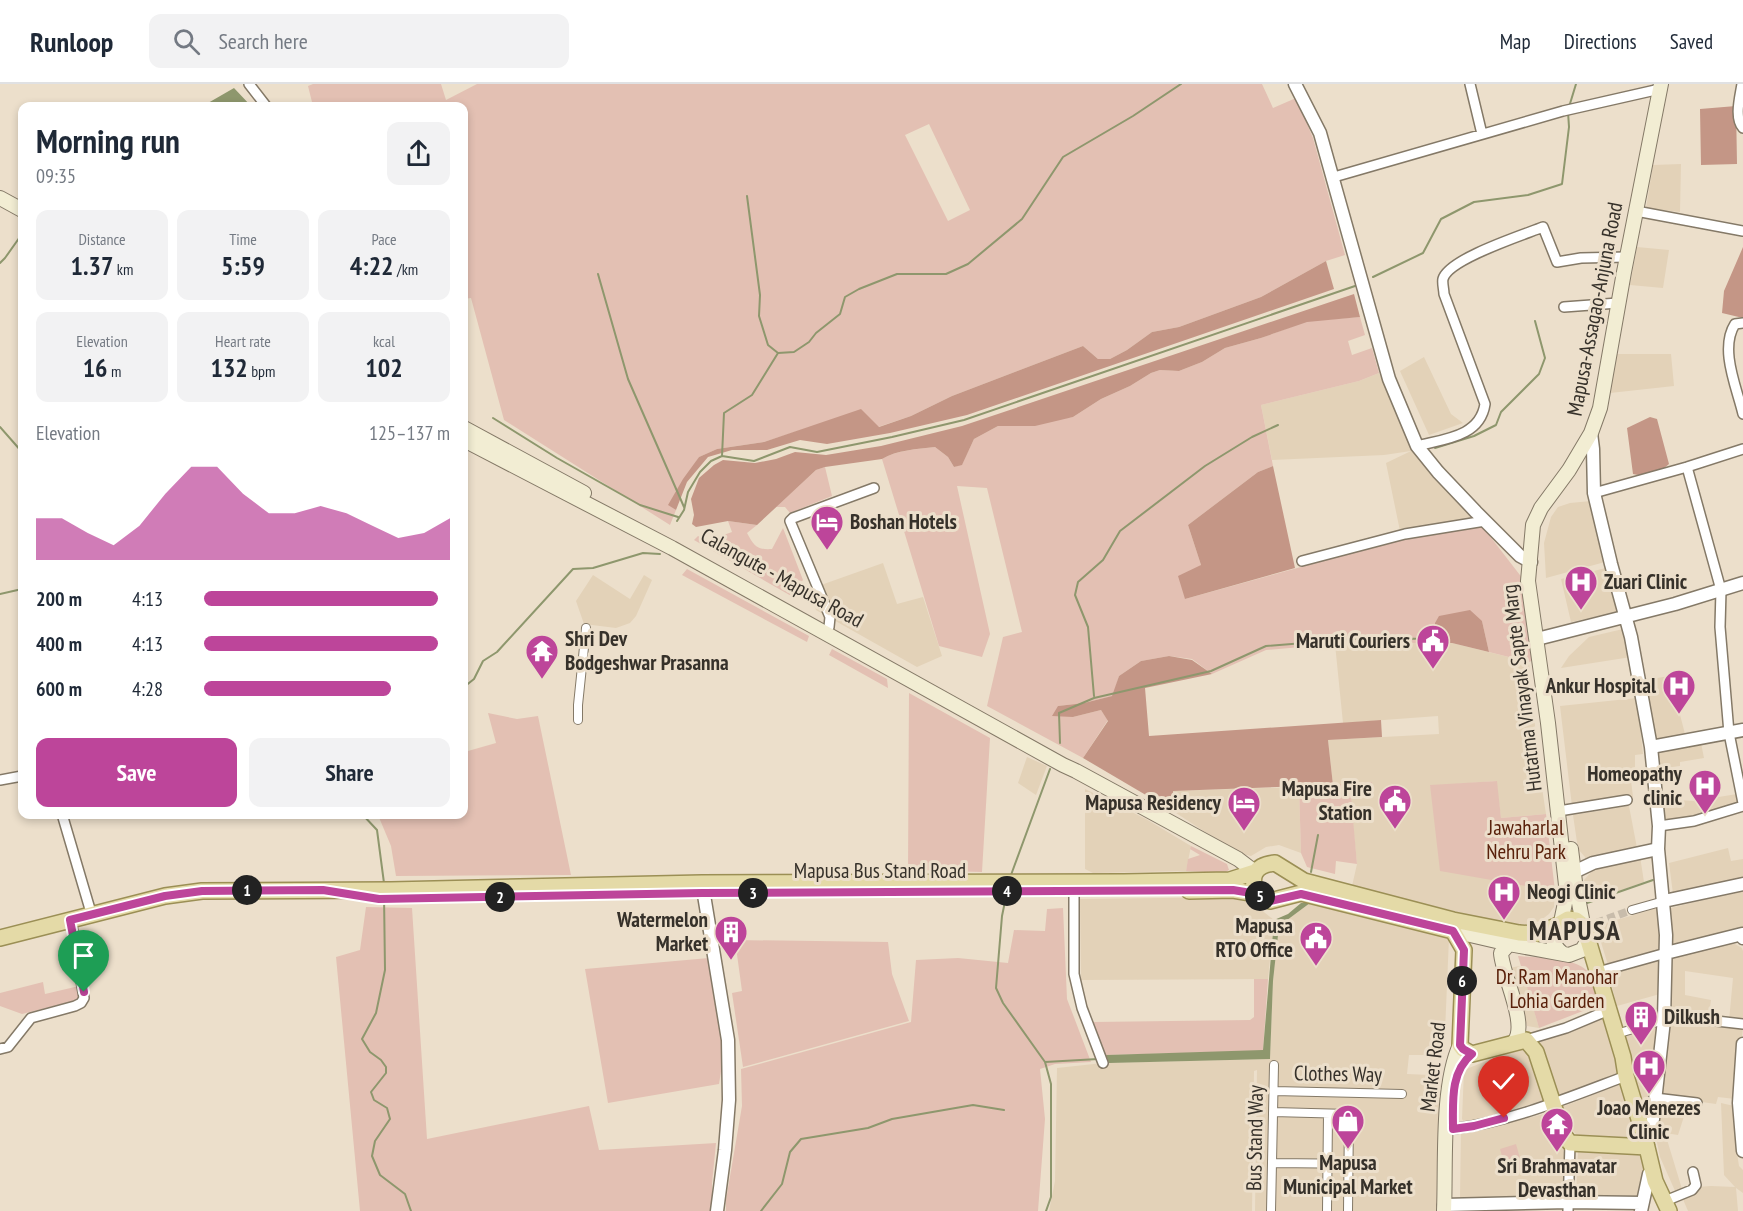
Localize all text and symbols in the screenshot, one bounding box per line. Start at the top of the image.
search box [149,14,569,68]
text: Runloop [30,23,113,60]
icon: search [170,25,203,58]
text: Search here [218,27,308,55]
text: Map [1500,28,1531,55]
text: Directions [1564,28,1637,55]
text: Saved [1670,28,1713,55]
text: Morning run [36,119,180,162]
button: share [387,122,450,185]
text: 09:35 [36,163,76,189]
street label: Mapusa-Assagao-Anjuna Road [1561,200,1628,418]
text: Distance [78,229,126,249]
text: Time [229,229,257,249]
text: Pace [371,229,397,249]
text: 1.37 [71,249,113,282]
text: 5:59 [221,249,265,282]
text: 4:22 [350,249,394,282]
text: km [113,259,133,279]
text: /km [394,259,418,279]
text: Elevation [76,331,128,351]
text: Heart rate [215,331,271,351]
text: kcal [373,331,395,351]
text: 16 [83,351,108,384]
text: 132 [210,351,248,384]
text: 102 [365,351,403,384]
text: m [108,361,121,381]
text: bpm [248,361,276,381]
text: Elevation [36,420,100,446]
text: 125–137 m [369,420,450,446]
hotel icon: Boshan Hotels [809,504,845,551]
place label: Boshan Hotels [850,508,957,535]
street label: Calangute - Mapusa Road [696,522,868,633]
hospital icon: Zuari Clinic [1563,564,1599,611]
place label: Zuari Clinic [1604,568,1688,595]
street label: Hutatma Vinayak Sapte Marg [1495,583,1548,793]
text: 200 m [36,586,82,612]
text: 4:13 [132,586,163,612]
public building icon: Maruti Couriers [1415,623,1451,670]
place label: Shri Dev Bodgeshwar Prasanna [565,625,729,676]
place label: Maruti Couriers [1296,627,1410,654]
text: 400 m [36,631,82,657]
text: 4:13 [132,631,163,657]
temple icon: Shri Dev Bodgeshwar Prasanna [524,633,560,680]
hospital icon: Ankur Hospital [1661,668,1697,715]
place label: Ankur Hospital [1545,672,1657,699]
text: 600 m [36,676,82,702]
text: 4:28 [132,676,163,702]
button: Save [36,738,237,807]
button: Share [249,738,450,807]
place label: Homeopathy clinic [1587,760,1683,811]
hospital icon: Homeopathy clinic [1687,768,1723,815]
place label: Mapusa Fire Station [1282,775,1372,826]
public building icon: Mapusa Fire Station [1377,783,1413,830]
hotel icon: Mapusa Residency [1226,785,1262,832]
place label: Mapusa Residency [1085,789,1222,816]
park label: Jawaharlal Nehru Park [1486,814,1566,865]
street label: Mapusa Bus Stand Road [794,857,966,884]
hospital icon: Neogi Clinic [1486,874,1522,921]
pin: 1 [232,875,262,905]
pin: 4 [992,876,1022,906]
pin: 3 [738,878,768,908]
place label: Neogi Clinic [1527,878,1616,905]
text: 1 [243,880,251,900]
text: 4 [1003,881,1011,901]
pin: 5 [1245,881,1275,911]
pin: 2 [485,882,515,912]
text: 3 [749,883,757,903]
text: 5 [1256,886,1264,906]
text: 2 [496,887,504,907]
place label: Watermelon Market [616,906,708,957]
place label: Mapusa RTO Office [1216,912,1293,963]
district label: MAPUSA [1529,913,1621,947]
building icon: Watermelon Market [713,914,749,961]
public building icon: Mapusa RTO Office [1298,920,1334,967]
pin [58,930,109,992]
icon: arrive [67,939,100,972]
park label: Dr. Ram Manohar Lohia Garden [1496,963,1619,1014]
pin: 6 [1447,966,1477,996]
text: 6 [1458,971,1466,991]
building icon: Dilkush [1623,999,1659,1046]
place label: Dilkush [1664,1003,1720,1030]
street label: Market Road [1414,1021,1451,1113]
hospital icon: Joao Menezes Clinic [1631,1048,1667,1095]
pin [1478,1056,1529,1118]
street label: Clothes Way [1294,1059,1382,1088]
icon: check [1487,1065,1520,1098]
street label: Bus Stand Way [1240,1085,1269,1191]
place label: Joao Menezes Clinic [1596,1094,1701,1145]
shop icon: Mapusa Municipal Market [1330,1103,1366,1150]
temple icon: Sri Brahmavatar Devasthan [1539,1106,1575,1153]
place label: Mapusa Municipal Market [1283,1149,1413,1200]
place label: Sri Brahmavatar Devasthan [1497,1152,1618,1203]

